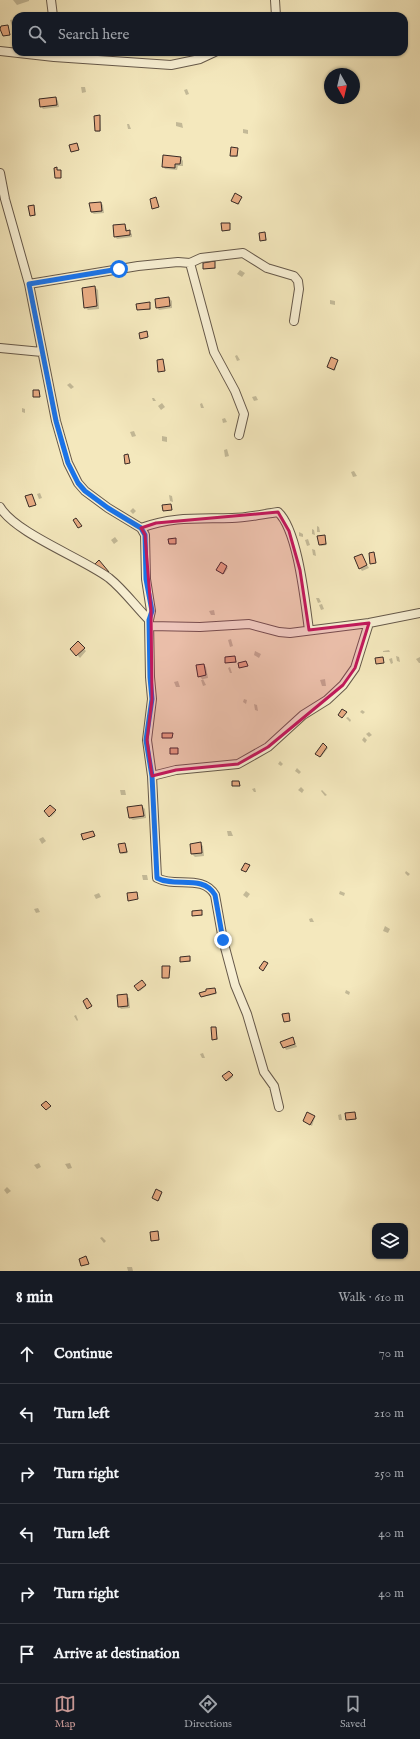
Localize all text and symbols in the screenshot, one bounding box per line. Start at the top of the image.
search box [12,12,408,56]
icon: search [26,23,48,45]
text: Search here [58,25,129,44]
north arrow [324,68,360,104]
route start [110,260,128,278]
route end [214,931,232,949]
map controls [372,1223,408,1259]
button: layers [372,1223,408,1259]
text: 8 min [16,1287,53,1308]
text: Walk · 610 m [338,1289,404,1306]
icon: ahead [16,1343,38,1365]
text: Continue [54,1344,112,1363]
text: 70 m [379,1345,404,1362]
icon: left [16,1403,38,1425]
text: Turn left [54,1404,110,1423]
text: 210 m [374,1405,404,1422]
icon: right [16,1463,38,1485]
text: Turn right [54,1464,119,1483]
text: 250 m [374,1465,404,1482]
icon: left [16,1523,38,1545]
text: Turn left [54,1524,110,1543]
text: 40 m [378,1525,404,1542]
icon: right [16,1583,38,1605]
text: Turn right [54,1584,119,1603]
text: 40 m [378,1585,404,1602]
icon: arrive [16,1643,38,1665]
text: Arrive at destination [54,1644,180,1663]
tab: Map [54,1693,76,1731]
tab: Directions [184,1693,232,1731]
tab: Saved [340,1693,366,1731]

